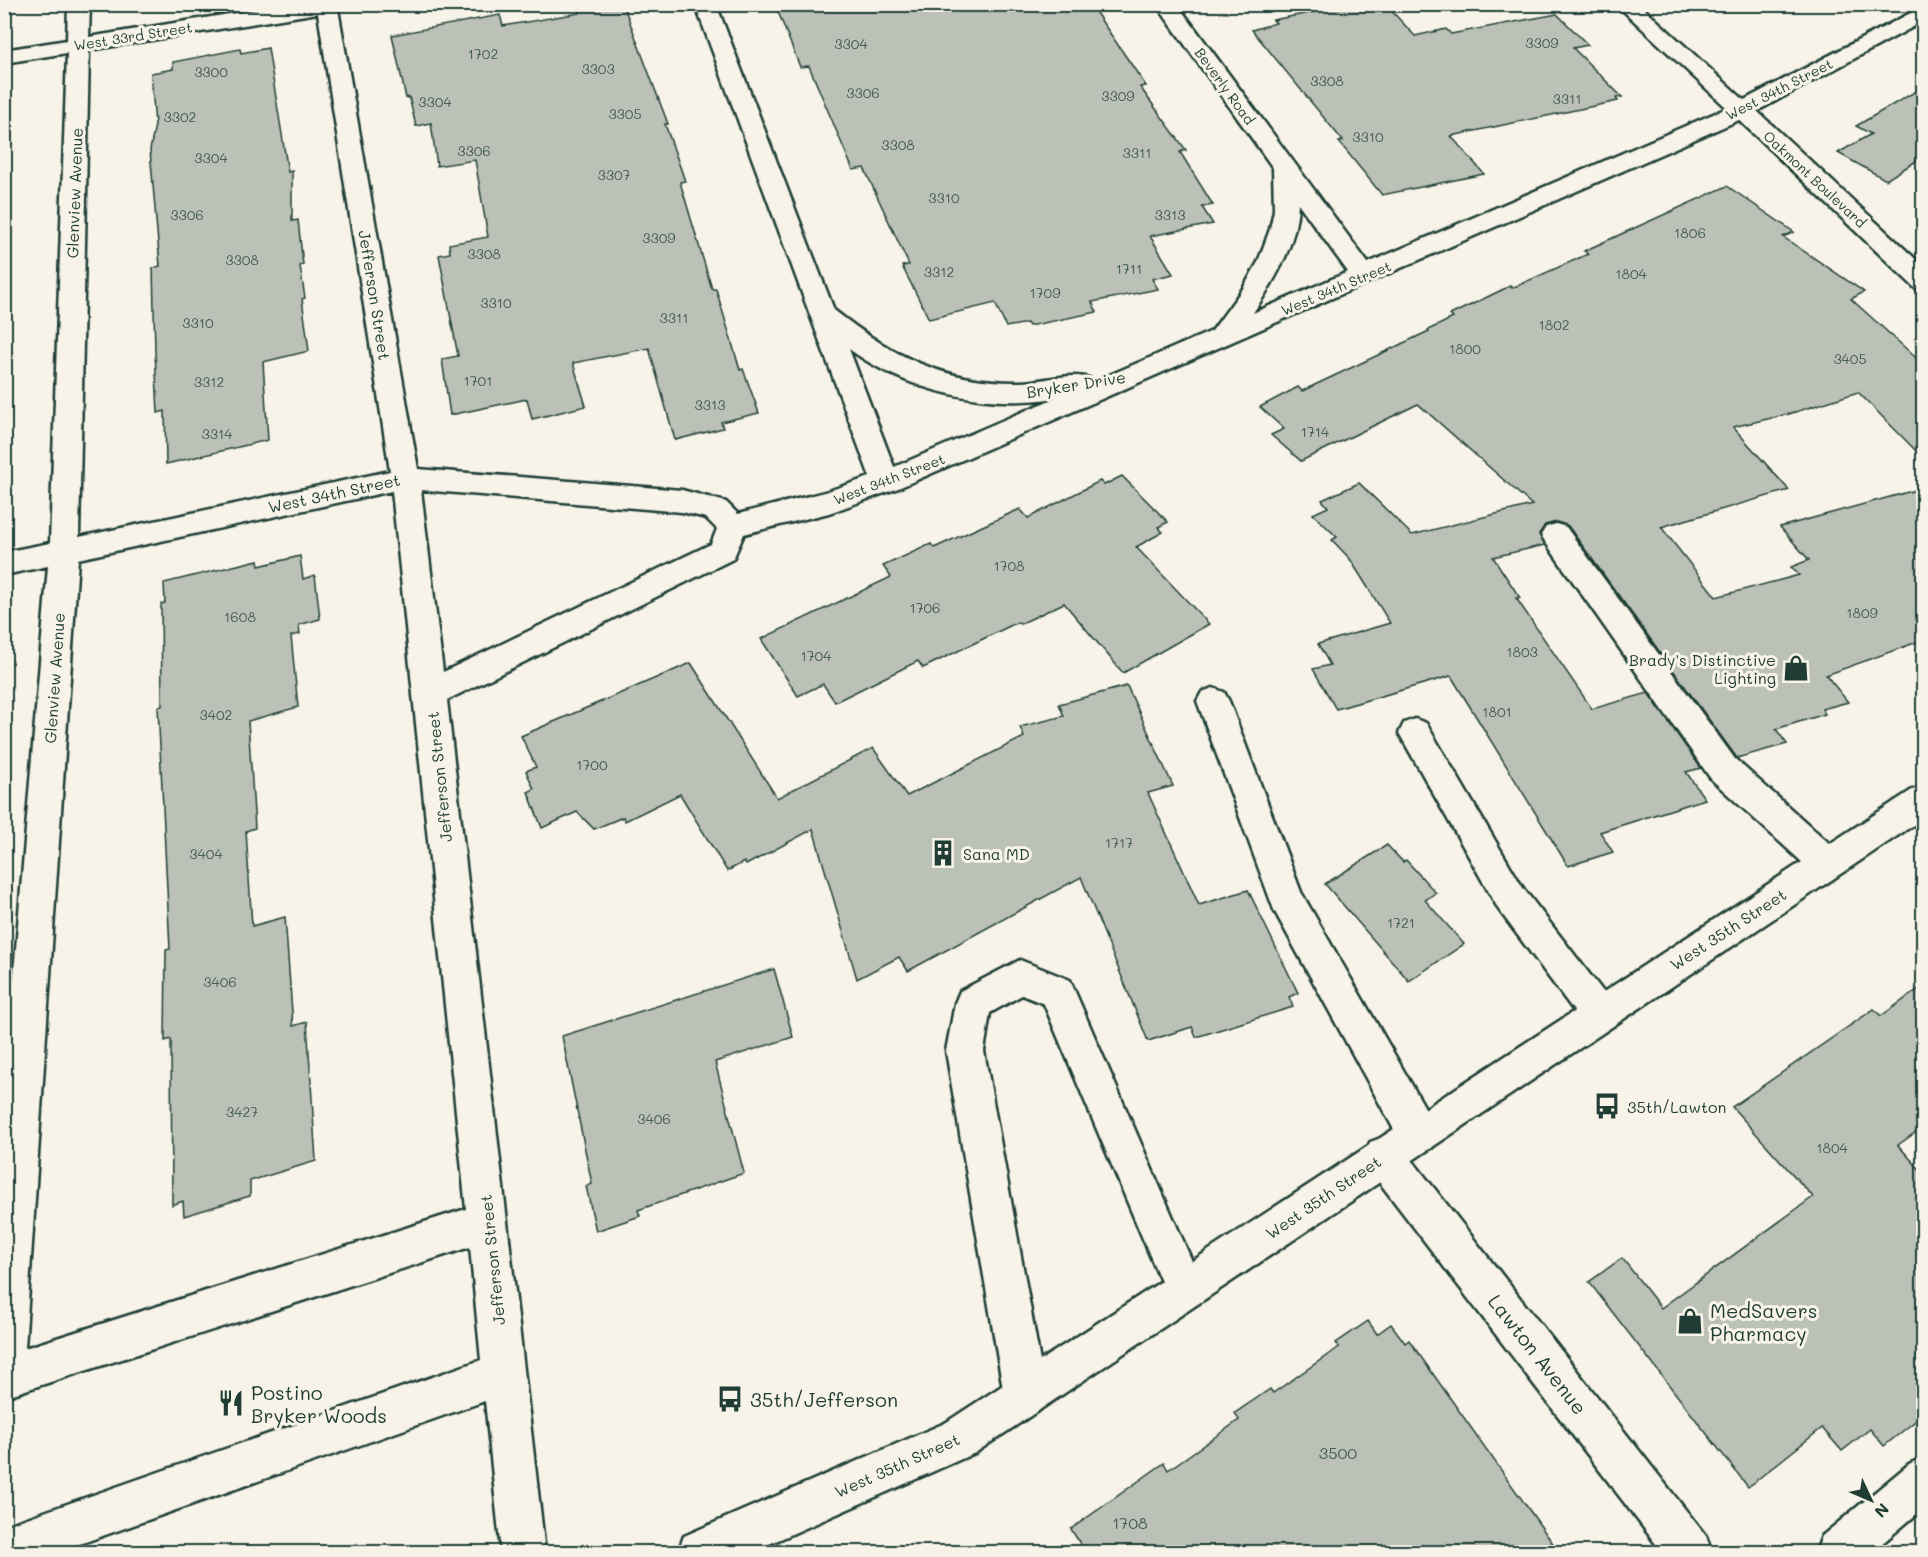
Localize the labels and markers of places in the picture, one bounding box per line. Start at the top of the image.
place label: Brady's Distinctive Lighting [1629,649,1776,688]
shop icon: Brady's Distinctive Lighting [1781,653,1811,683]
building icon: Sana MD [928,838,958,868]
place label: Sana MD [963,843,1030,864]
bus stop icon: 35th/Lawton [1592,1091,1622,1121]
place label: 35th/Lawton [1627,1096,1726,1117]
place label: MedSavers Pharmacy [1710,1297,1817,1346]
shop icon: MedSavers Pharmacy [1675,1306,1705,1336]
place label: Postino Bryker Woods [251,1379,387,1428]
bus stop icon: 35th/Jefferson [715,1384,745,1414]
place label: 35th/Jefferson [750,1386,898,1412]
restaurant icon: Postino Bryker Woods [216,1388,246,1418]

